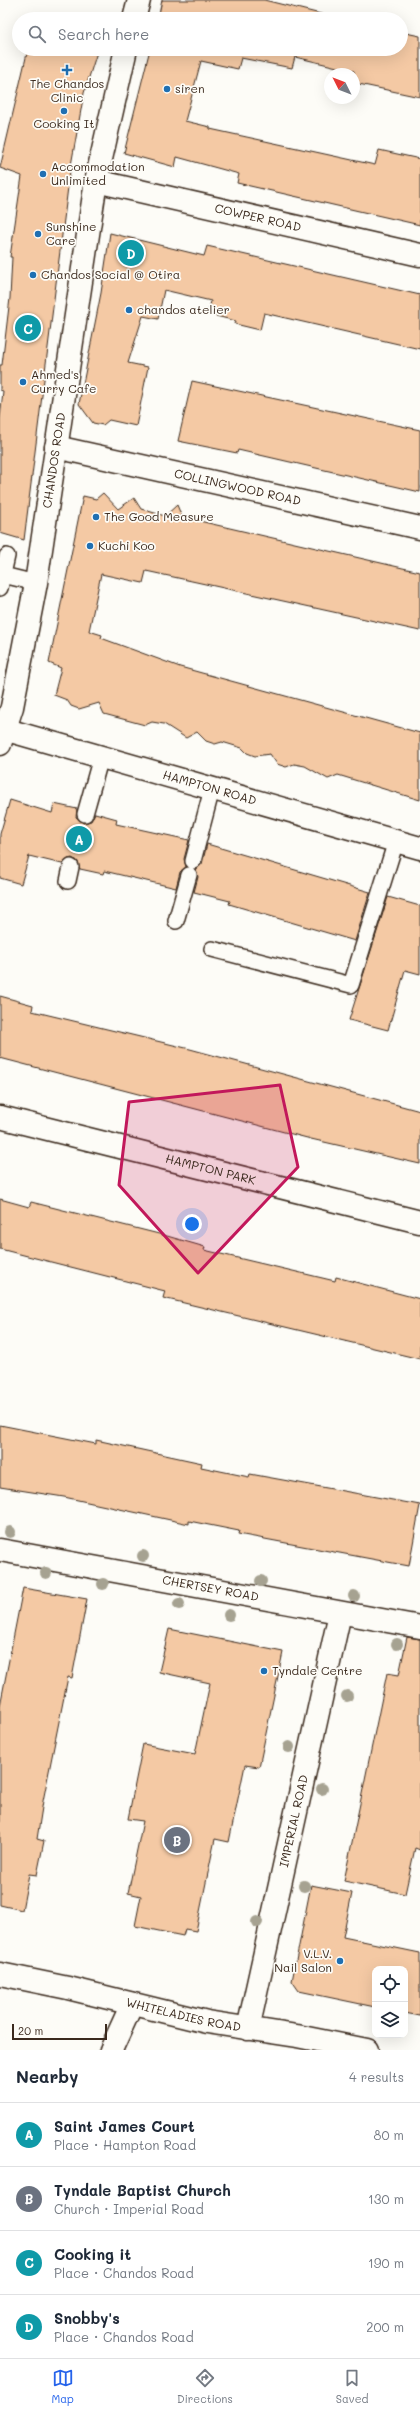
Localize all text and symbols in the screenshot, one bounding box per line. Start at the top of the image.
search box [12,12,408,56]
icon: search [26,23,48,45]
text: Search here [58,24,149,44]
marker: The Chandos Clinic [61,64,73,76]
north arrow [324,68,360,104]
place label: The Chandos Clinic [30,75,105,105]
place label: siren [175,80,205,96]
marker: siren [162,84,172,94]
marker: Cooking It [59,106,69,116]
place label: Cooking It [34,115,94,131]
place label: Accommodation Unlimited [51,158,145,188]
marker: Accommodation Unlimited [38,169,48,179]
street label: COWPER ROAD [213,199,303,235]
place label: Sunshine Care [46,218,96,248]
marker: Sunshine Care [33,229,43,239]
pin: D [118,238,144,268]
place label: Chandos Social @ Otira [41,266,180,282]
marker: Chandos Social @ Otira [28,270,38,280]
place label: chandos atelier [137,301,230,317]
marker: chandos atelier [124,305,134,315]
pin: C [15,313,41,343]
place label: Ahmed's Curry Cafe [31,366,96,396]
marker: Ahmed's Curry Cafe [18,377,28,387]
street label: CHANDOS ROAD [38,412,68,509]
street label: COLLINGWOOD ROAD [173,465,303,508]
place label: The Good Measure [104,508,214,524]
marker: The Good Measure [91,512,101,522]
place label: Kuchi Koo [98,537,155,553]
marker: Kuchi Koo [85,541,95,551]
street label: HAMPTON ROAD [161,766,258,808]
pin: A [66,824,92,854]
street label: HAMPTON PARK [164,1150,258,1188]
your location [182,1214,202,1234]
street label: CHERTSEY ROAD [161,1571,260,1604]
place label: Tyndale Centre [272,1662,362,1678]
marker: Tyndale Centre [259,1666,269,1676]
street label: IMPERIAL ROAD [275,1773,311,1869]
pin: B [164,1825,190,1855]
place label: V.L.V. Nail Salon [274,1945,332,1975]
marker: V.L.V. Nail Salon [335,1956,345,1966]
map controls [372,1966,408,2038]
button: locate [372,1966,408,2002]
street label: WHITELADIES ROAD [125,1993,242,2034]
button: layers [372,2002,408,2038]
scale bar [12,2022,107,2041]
text: 20 m [18,2023,43,2038]
text: Nearby [16,2065,78,2087]
text: 4 results [349,2068,404,2085]
text: Saint James Court [54,2116,195,2136]
text: A [24,2126,34,2143]
text: 80 m [374,2126,404,2143]
text: Place · Hampton Road [54,2136,196,2153]
text: Tyndale Baptist Church [54,2180,231,2200]
text: B [25,2190,33,2207]
text: 130 m [368,2190,404,2207]
text: Church · Imperial Road [54,2200,204,2217]
text: Cooking it [54,2244,131,2264]
text: C [24,2254,34,2271]
text: 190 m [368,2254,404,2271]
text: Place · Chandos Road [54,2264,194,2281]
text: Snobby's [54,2308,120,2328]
text: D [24,2318,34,2335]
text: 200 m [366,2318,404,2335]
text: Place · Chandos Road [54,2328,194,2345]
tab: Map [52,2367,74,2406]
tab: Directions [177,2367,233,2406]
tab: Saved [336,2367,368,2406]

